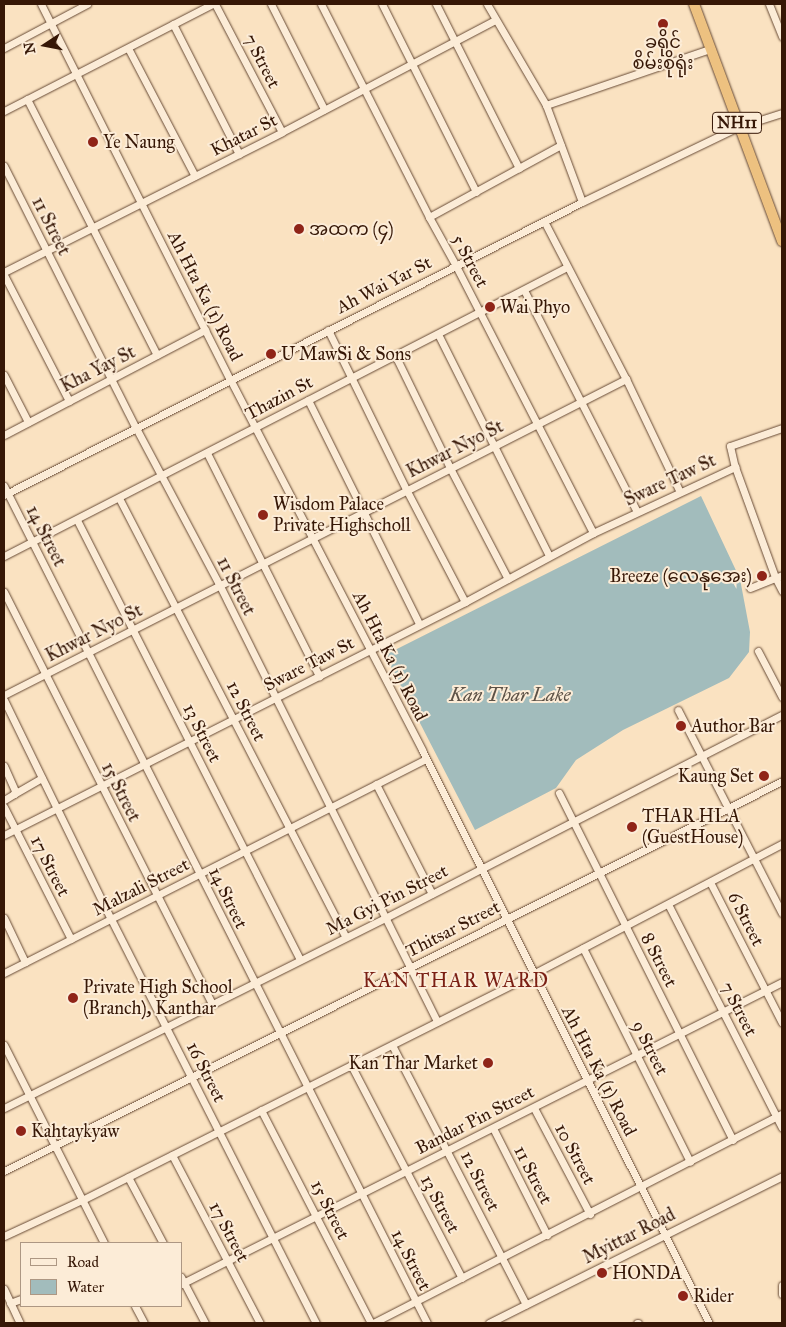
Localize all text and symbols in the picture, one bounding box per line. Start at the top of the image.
marker: ခရိုင် စိမ်းစိုရုံး [657,18,669,30]
north arrow [20,20,70,70]
street label: 7 Street [239,30,285,92]
place label: ခရိုင် စိမ်းစိုရုံး [632,32,694,74]
text: N [20,41,39,55]
street label: Khatar St [207,109,281,161]
road number: NH11 [711,110,763,136]
place label: Ye Naung [103,131,175,153]
marker: Ye Naung [87,136,99,148]
street label: 11 Street [27,193,75,259]
place label: အထက (၄) [309,218,394,240]
marker: အထက (၄) [293,223,305,235]
street label: Ah Hta Ka (1) Road [163,227,247,365]
street label: 5 Street [447,231,493,291]
street label: Ah Wai Yar St [333,252,435,318]
place label: Wai Phyo [500,296,570,318]
marker: Wai Phyo [484,301,496,313]
street label: Kha Yay St [57,341,139,397]
place label: U MawSi & Sons [281,343,411,365]
marker: U MawSi & Sons [265,348,277,360]
street label: Thazin St [241,371,317,425]
street label: Khwar Nyo St [403,415,507,483]
street label: Sware Taw St [621,449,719,511]
place label: Wisdom Palace Private Highscholl [273,494,411,536]
street label: 14 Street [21,502,71,570]
marker: Wisdom Palace Private Highscholl [257,509,269,521]
street label: 11 Street [212,553,260,619]
place label: Breeze (လေနုအေး) [609,565,752,587]
marker: Breeze (လေနုအေး) [756,570,768,582]
street label: Ah Hta Ka (1) Road [348,587,432,725]
street label: Khwar Nyo St [42,599,146,667]
street label: Sware Taw St [260,632,358,696]
street label: 12 Street [222,677,270,745]
water label: Kan Thar Lake [449,684,571,706]
street label: 13 Street [178,700,226,766]
place label: Author Bar [691,715,775,737]
marker: Author Bar [675,720,687,732]
street label: 15 Street [97,759,145,825]
place label: Kaung Set [678,765,754,787]
marker: Kaung Set [758,770,770,782]
place label: THAR HLA (GuestHouse) [642,806,743,849]
marker: THAR HLA (GuestHouse) [626,821,638,833]
street label: 17 Street [26,832,74,900]
street label: Malzali Street [89,853,193,921]
street label: Ma Gyi Pin Street [322,860,452,940]
street label: 14 Street [204,864,252,932]
street label: 6 Street [723,888,769,950]
street label: Thitsar Street [402,896,504,962]
street label: 8 Street [636,929,682,991]
district label: KAN THAR WARD [361,968,551,992]
place label: Private High School (Branch), Kanthar [83,977,233,1020]
street label: 7 Street [716,978,762,1040]
marker: Private High School (Branch), Kanthar [67,992,79,1004]
street label: Ah Hta Ka (1) Road [557,1002,641,1140]
street label: 9 Street [627,1017,673,1079]
street label: 16 Street [182,1038,230,1106]
place label: Kan Thar Market [349,1052,478,1074]
marker: Kan Thar Market [482,1057,494,1069]
street label: Bandar Pin Street [412,1081,538,1159]
place label: Kahtaykyaw [31,1120,119,1142]
street label: 10 Street [550,1120,600,1188]
marker: Kahtaykyaw [15,1125,27,1137]
street label: 11 Street [509,1142,557,1208]
street label: 12 Street [456,1147,504,1215]
street label: 13 Street [416,1171,464,1237]
street label: 15 Street [306,1177,354,1243]
street label: 17 Street [204,1198,254,1266]
street label: Myittar Road [579,1204,679,1268]
street label: 14 Street [386,1226,436,1294]
legend [20,1242,182,1307]
text: Road [67,1253,99,1271]
place label: HONDA [612,1262,682,1284]
marker: HONDA [596,1267,608,1279]
text: Water [67,1278,104,1296]
place label: Rider [693,1285,734,1307]
marker: Rider [677,1290,689,1302]

